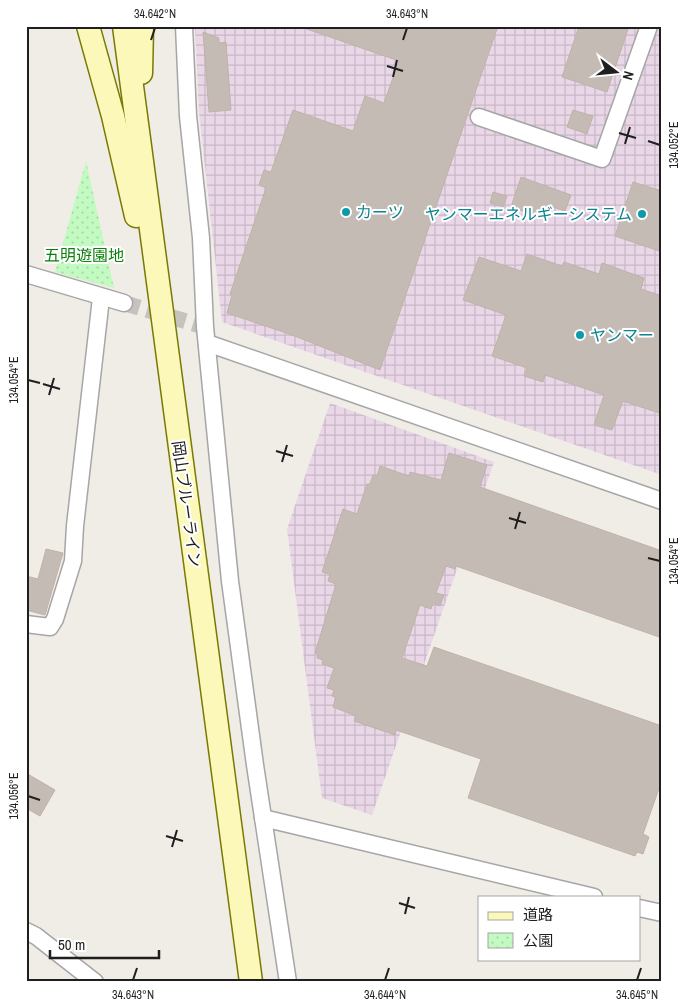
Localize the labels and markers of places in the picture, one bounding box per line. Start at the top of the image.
place label: カーツ [356,201,404,223]
place label: ヤンマーエネルギーシステム [425,203,632,225]
marker: カーツ [340,206,352,218]
marker: ヤンマーエネルギーシステム [636,208,648,220]
place label: ヤンマー [590,324,654,346]
marker: ヤンマー [574,329,586,341]

